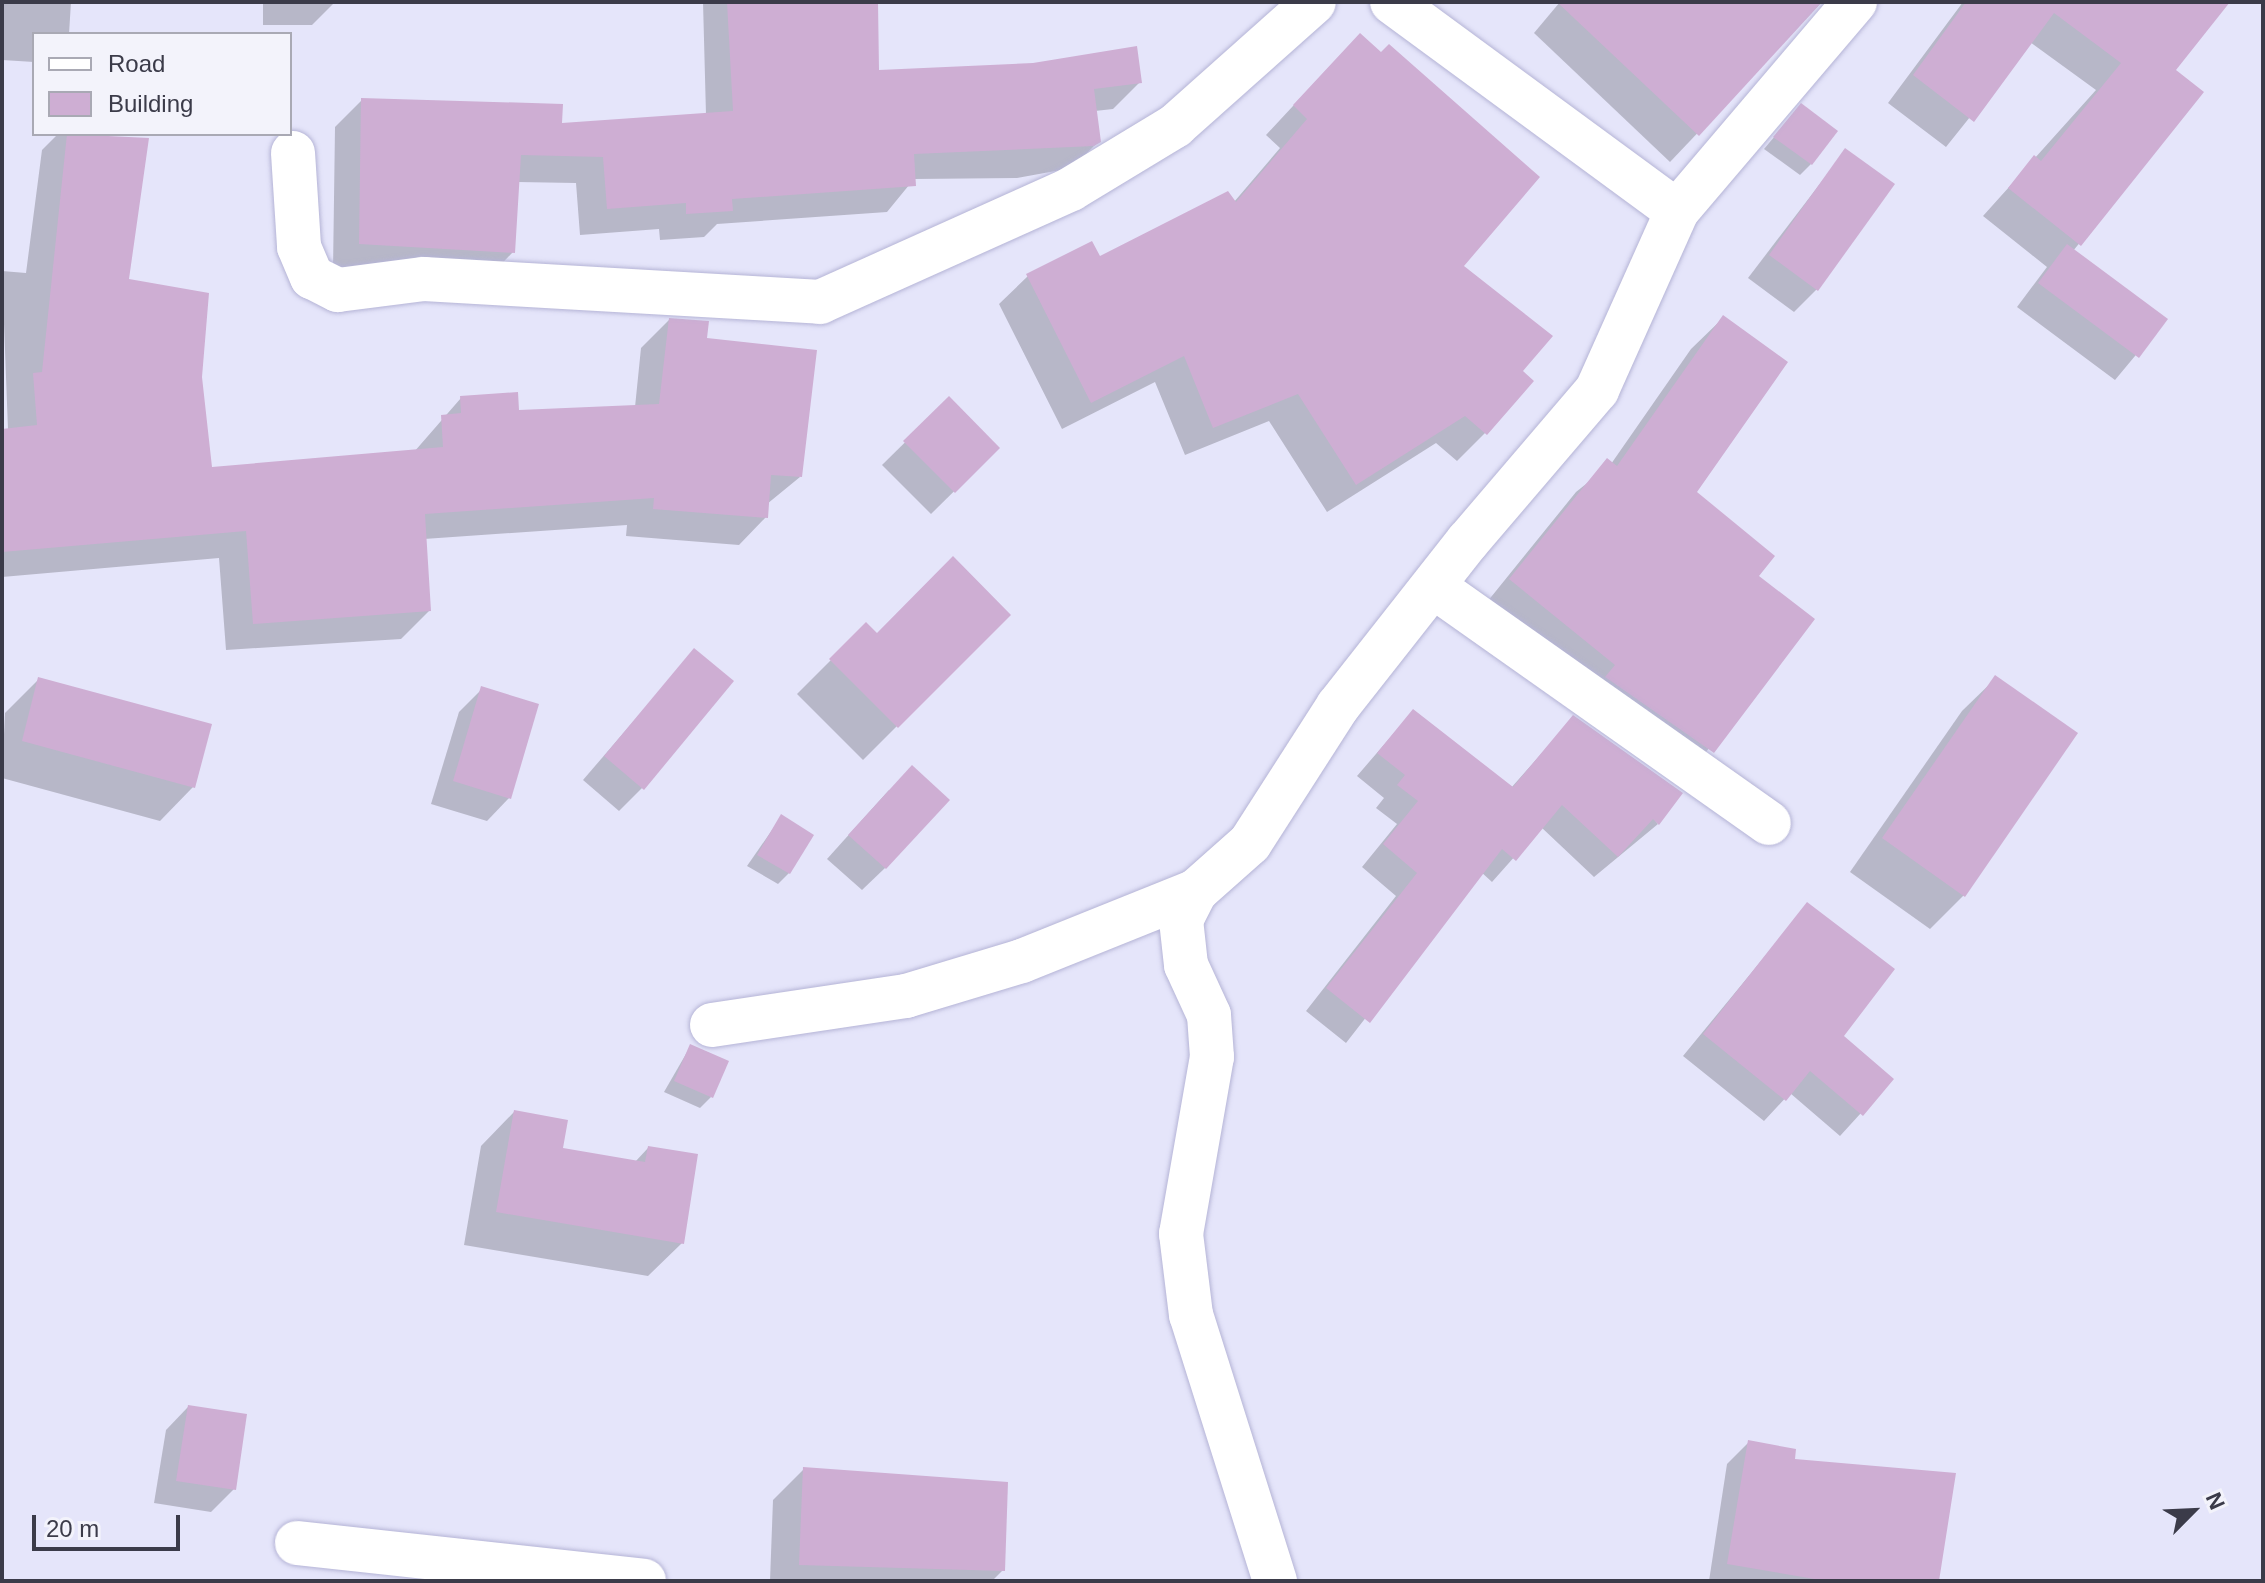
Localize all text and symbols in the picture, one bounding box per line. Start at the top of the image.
legend [32,32,292,136]
text: Road [108,50,165,77]
text: Building [108,90,193,117]
north arrow [2153,1471,2233,1551]
text: N [2201,1489,2230,1513]
scale bar [36,1499,184,1549]
text: 20 m [46,1515,99,1542]

